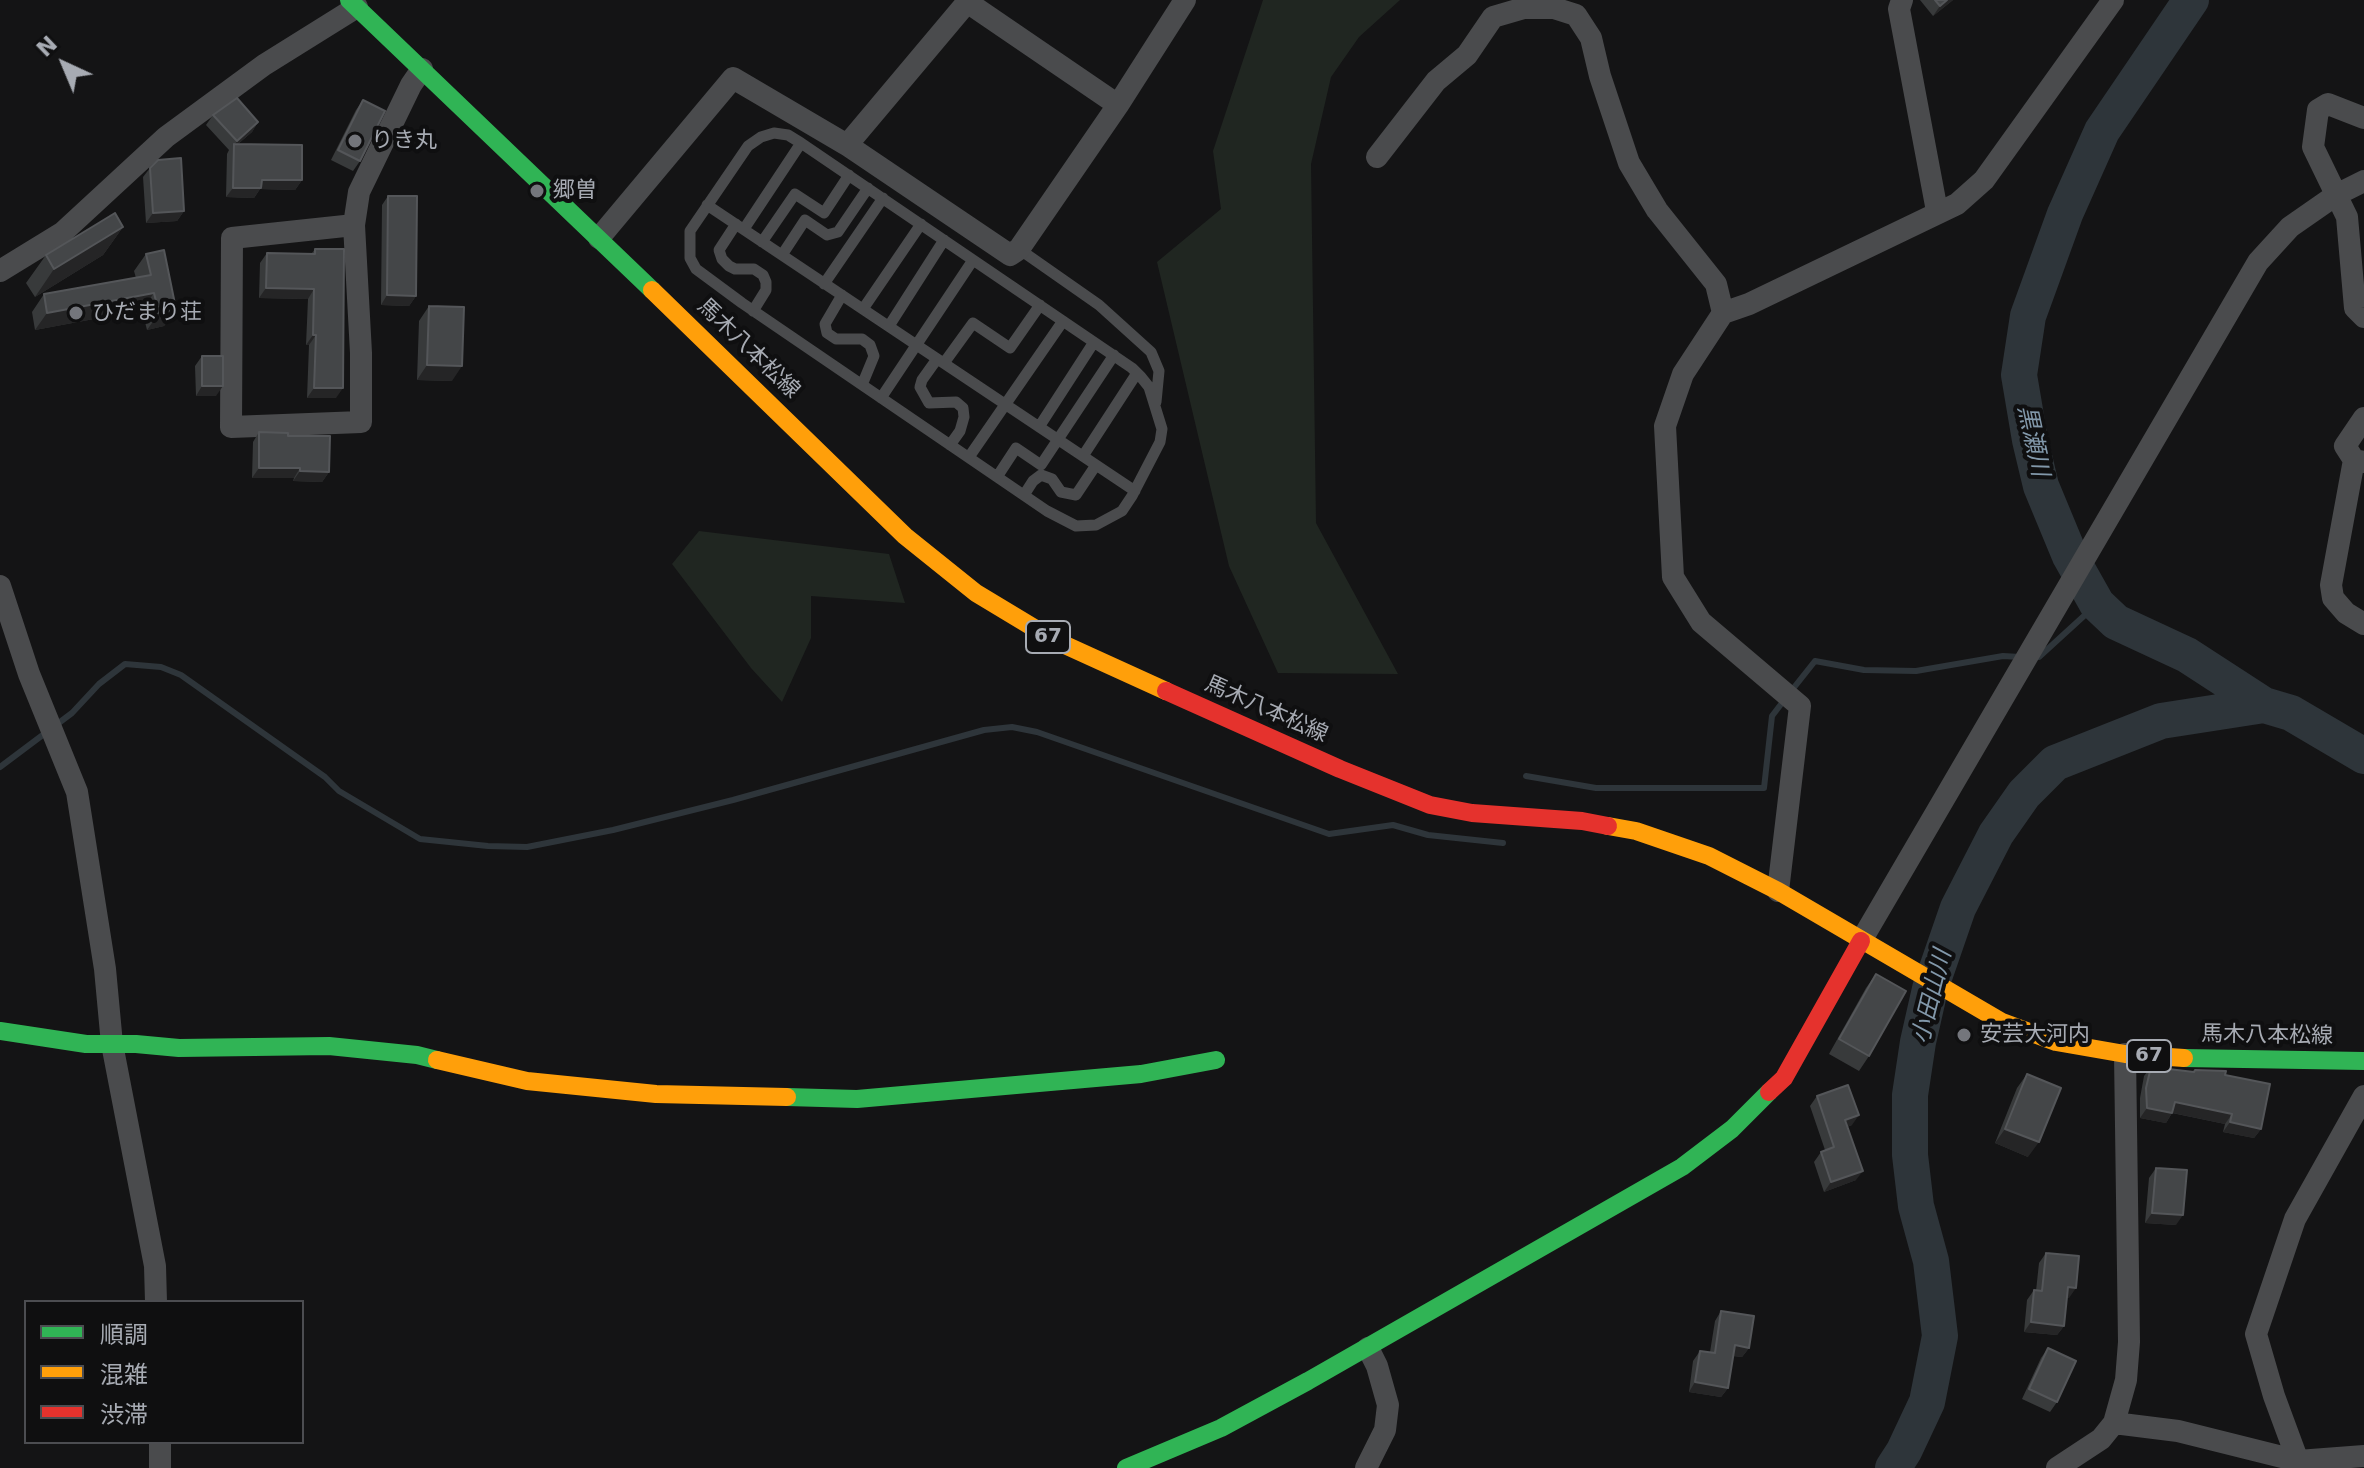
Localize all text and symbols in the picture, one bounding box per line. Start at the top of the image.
north arrow [24,24,104,104]
text: N [32,31,62,62]
place label: りき丸 [371,128,437,154]
marker: りき丸 [346,132,364,150]
place label: 郷曽 [553,178,597,204]
marker: 郷曽 [528,182,546,200]
street label: 馬木八本松線 [691,294,805,404]
place label: ひだまり荘 [92,300,202,326]
marker: ひだまり荘 [67,304,85,322]
water label: 黒瀬川 [2010,403,2054,479]
road number: 67 [1026,621,1070,653]
street label: 馬木八本松線 [1200,671,1332,749]
water label: 小田山川 [1907,947,1959,1047]
place label: 安芸大河内 [1980,1022,2090,1048]
street label: 馬木八本松線 [2201,1022,2333,1050]
marker: 安芸大河内 [1955,1026,1973,1044]
road number: 67 [2127,1040,2171,1072]
legend [24,1300,304,1444]
text: 順調 [100,1321,148,1349]
text: 混雑 [100,1361,148,1389]
text: 渋滞 [100,1401,148,1429]

